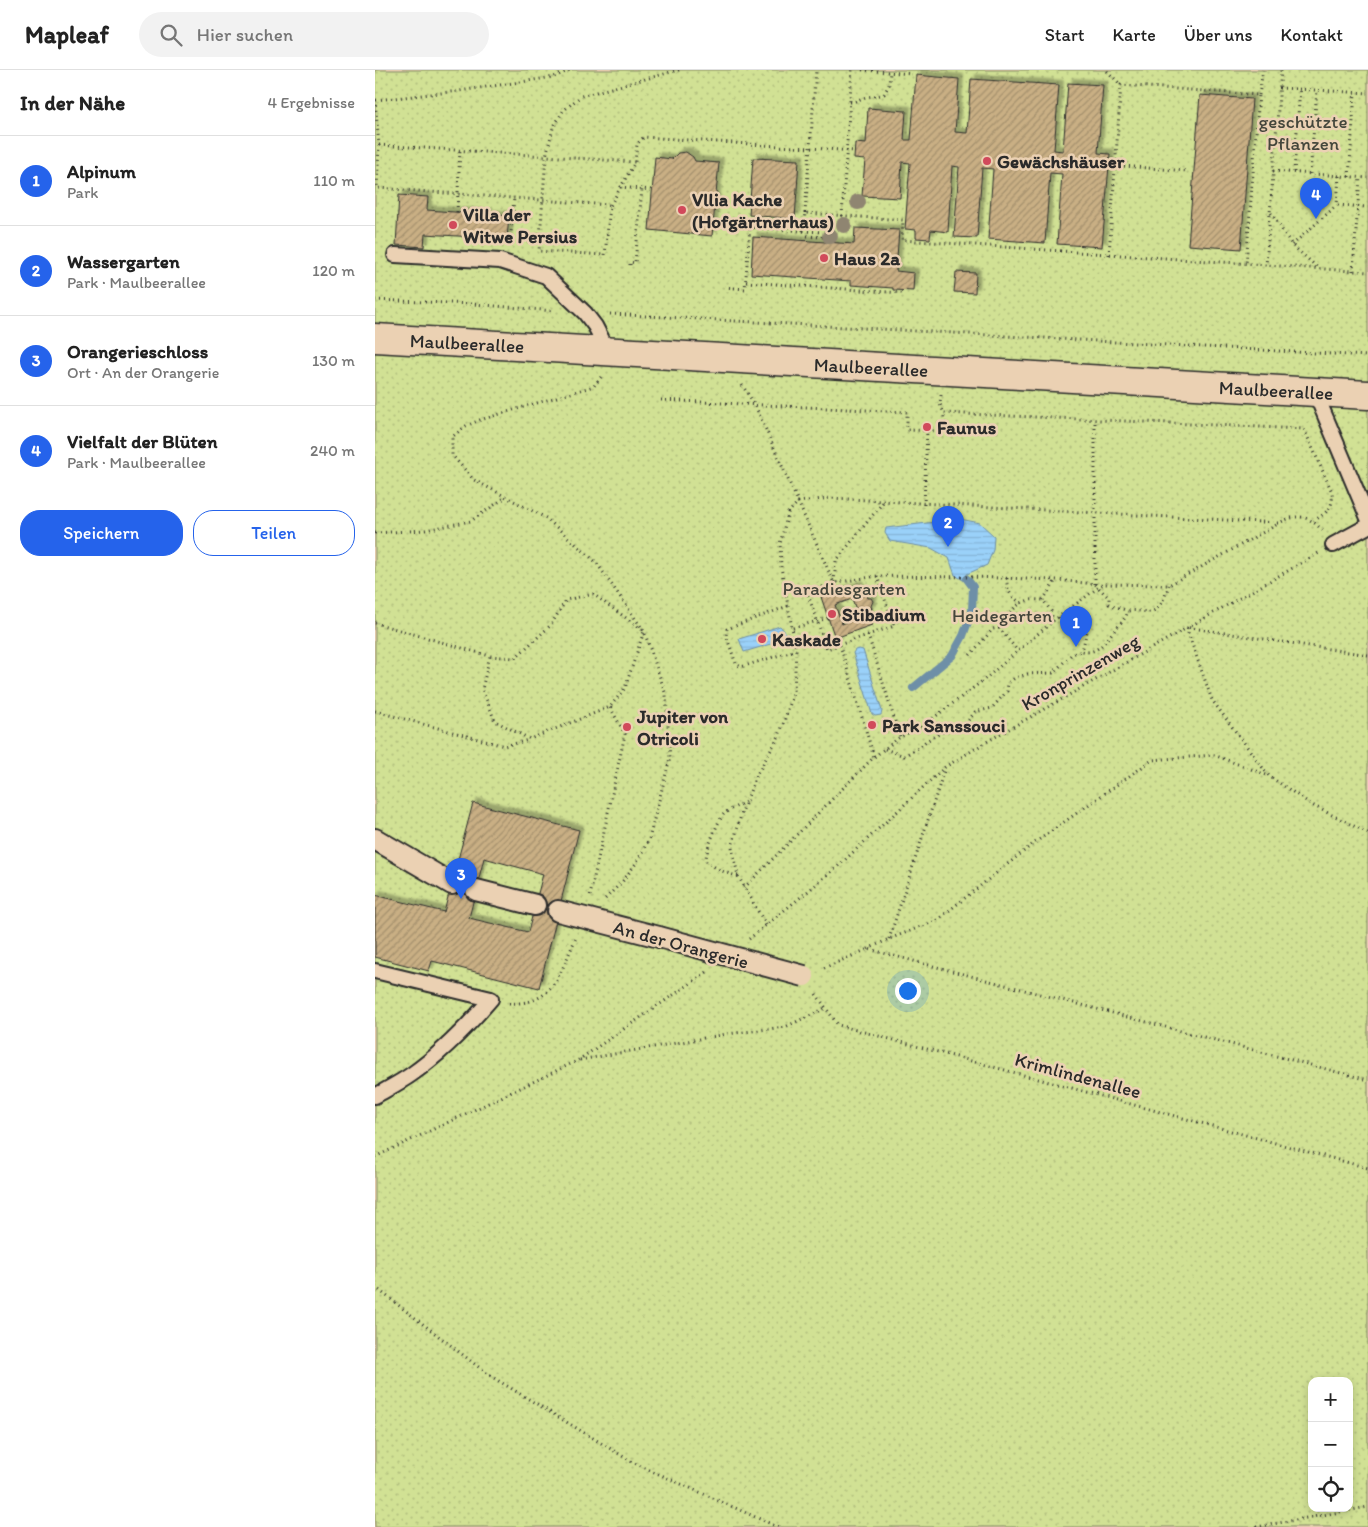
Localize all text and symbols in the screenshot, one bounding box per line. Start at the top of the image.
search box [139,12,489,57]
text: Mapleaf [25,20,109,49]
icon: search [157,21,185,49]
text: Hier suchen [197,23,293,46]
text: Start [1045,24,1084,46]
text: Karte [1112,24,1156,46]
text: Über uns [1184,24,1253,46]
text: Kontakt [1281,24,1343,46]
text: In der Nähe [20,90,125,115]
text: 4 Ergebnisse [267,93,355,112]
park label: geschützte Pflanzen [1258,110,1348,155]
place label: Gewächshäuser [997,150,1125,173]
marker: Gewächshäuser [981,155,993,167]
text: Alpinum [67,160,136,183]
text: 1 [32,171,40,190]
text: 110 m [313,171,355,190]
pin: 4 [1300,178,1332,219]
text: Park [67,183,98,202]
place label: Vllia Kache (Hofgärtnerhaus) [692,188,834,233]
place label: Villa der Witwe Persius [463,203,578,248]
marker: Vllia Kache (Hofgärtnerhaus) [676,204,688,216]
marker: Villa der Witwe Persius [447,219,459,231]
place label: Haus 2a [834,247,900,270]
text: Wassergarten [67,250,180,273]
marker: Haus 2a [818,252,830,264]
text: 2 [32,261,40,280]
text: 120 m [312,261,355,280]
text: Park · Maulbeerallee [67,273,206,292]
street label: Maulbeerallee [409,329,525,358]
text: Orangerieschloss [67,340,208,363]
text: 3 [32,351,40,370]
text: 130 m [312,351,355,370]
street label: Maulbeerallee [813,353,929,382]
text: Ort · An der Orangerie [67,363,219,382]
street label: Maulbeerallee [1218,376,1334,405]
place label: Faunus [937,416,997,439]
marker: Faunus [921,421,933,433]
text: Vielfalt der Blüten [67,430,217,453]
text: 4 [31,441,41,460]
text: 240 m [310,441,355,460]
text: Park · Maulbeerallee [67,453,206,472]
pin: 2 [932,506,964,547]
button: Speichern [20,510,183,556]
button: Teilen [193,510,355,556]
park label: Paradiesgarten [783,577,906,600]
place label: Stibadium [842,603,926,626]
park label: Heidegarten [952,604,1052,627]
pin: 1 [1060,606,1092,647]
marker: Stibadium [826,608,838,620]
place label: Kaskade [772,628,841,651]
street label: Kronprinzenweg [1017,629,1144,715]
marker: Kaskade [756,633,768,645]
place label: Jupiter von Otricoli [636,705,729,750]
place label: Park Sanssouci [882,714,1005,737]
marker: Park Sanssouci [866,719,878,731]
marker: Jupiter von Otricoli [621,721,633,733]
pin: 3 [445,858,477,899]
street label: An der Orangerie [611,915,751,974]
your location [895,978,921,1004]
street label: Krimlindenallee [1012,1048,1143,1103]
map controls [1308,1377,1353,1512]
button: + [1308,1377,1353,1422]
button: − [1308,1422,1353,1467]
button: locate [1308,1467,1353,1512]

